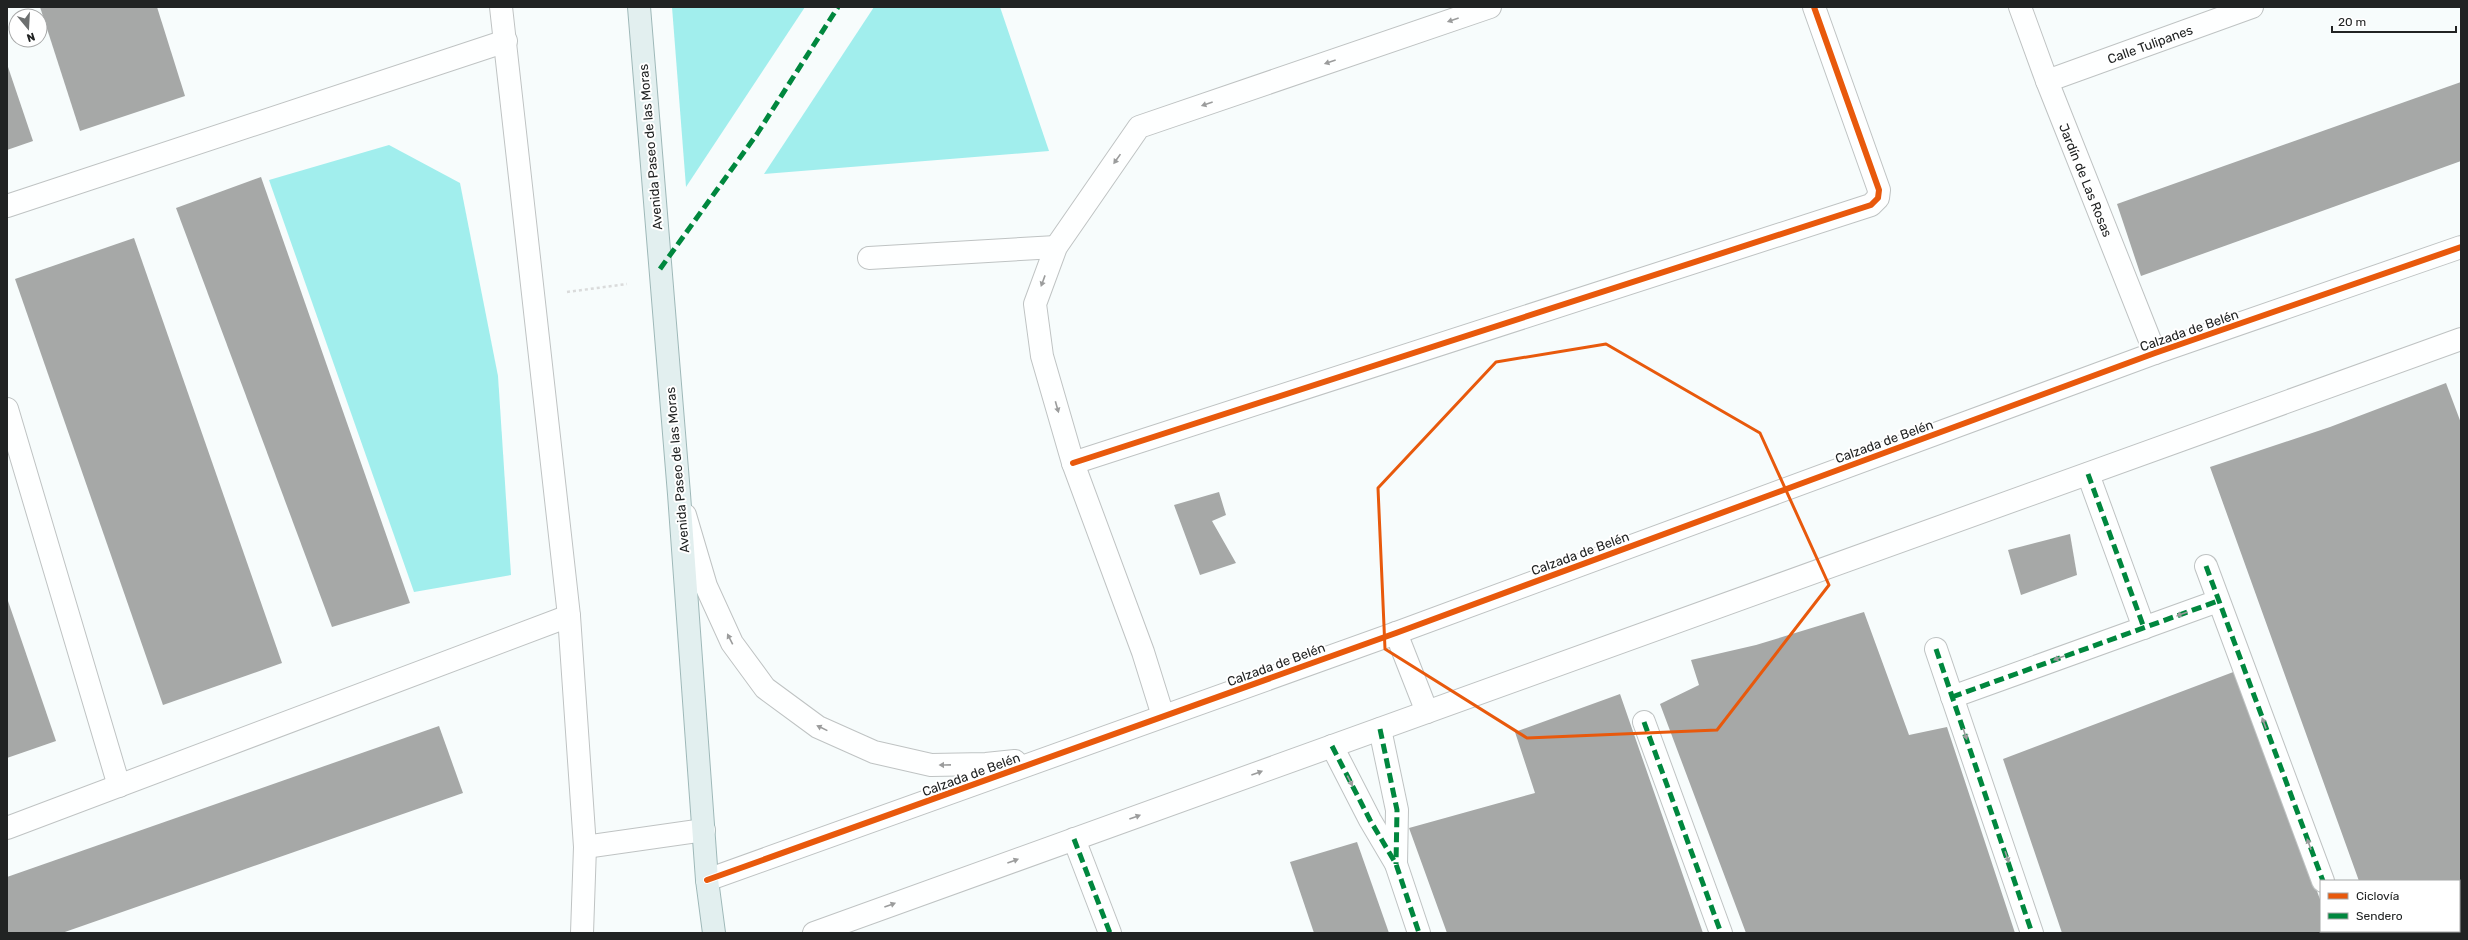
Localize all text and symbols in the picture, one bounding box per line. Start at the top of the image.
north arrow [8,8,48,48]
scale bar [2332,8,2456,34]
text: 20 m [2338,15,2366,29]
one-way arrow [1446,17,1458,23]
street label: Calle Tulipanes [2105,22,2195,67]
text: N [25,30,37,44]
one-way arrow [1323,59,1335,65]
street label: Avenida Paseo de las Moras [636,63,665,230]
one-way arrow [1200,101,1212,107]
street label: Jardín de Las Rosas [2056,121,2115,239]
one-way arrow [1113,154,1121,164]
one-way arrow [1040,276,1046,288]
street label: Calzada de Belén [2138,307,2240,354]
street label: Avenida Paseo de las Moras [663,386,692,553]
one-way arrow [1054,402,1060,414]
street label: Calzada de Belén [1833,417,1935,466]
street label: Calzada de Belén [1529,529,1631,578]
one-way arrow [2175,611,2187,617]
one-way arrow [727,633,733,645]
street label: Calzada de Belén [1225,640,1327,689]
one-way arrow [2053,656,2065,662]
one-way arrow [2260,716,2266,728]
one-way arrow [816,725,827,732]
one-way arrow [1962,729,1968,741]
street label: Calzada de Belén [920,750,1022,799]
one-way arrow [938,762,951,768]
one-way arrow [1252,770,1264,776]
one-way arrow [1347,775,1353,786]
one-way arrow [1129,814,1141,820]
one-way arrow [2306,838,2312,850]
one-way arrow [2004,852,2010,864]
one-way arrow [1007,858,1019,864]
legend [2320,880,2460,932]
text: Ciclovía [2356,889,2399,903]
one-way arrow [885,902,897,908]
text: Sendero [2356,909,2403,923]

